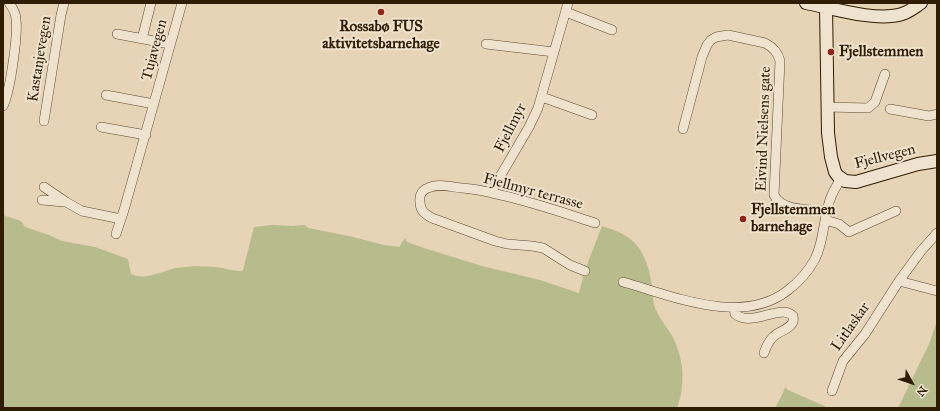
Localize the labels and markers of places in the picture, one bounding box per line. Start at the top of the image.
marker: Rossabø FUS aktivitetsbarnehage [376,7,386,17]
place label: Rossabø FUS aktivitetsbarnehage [322,18,440,53]
place label: Fjellstemmen [839,43,923,61]
marker: Fjellstemmen [826,47,836,57]
place label: Fjellstemmen barnehage [751,201,835,236]
marker: Fjellstemmen barnehage [738,214,748,224]

